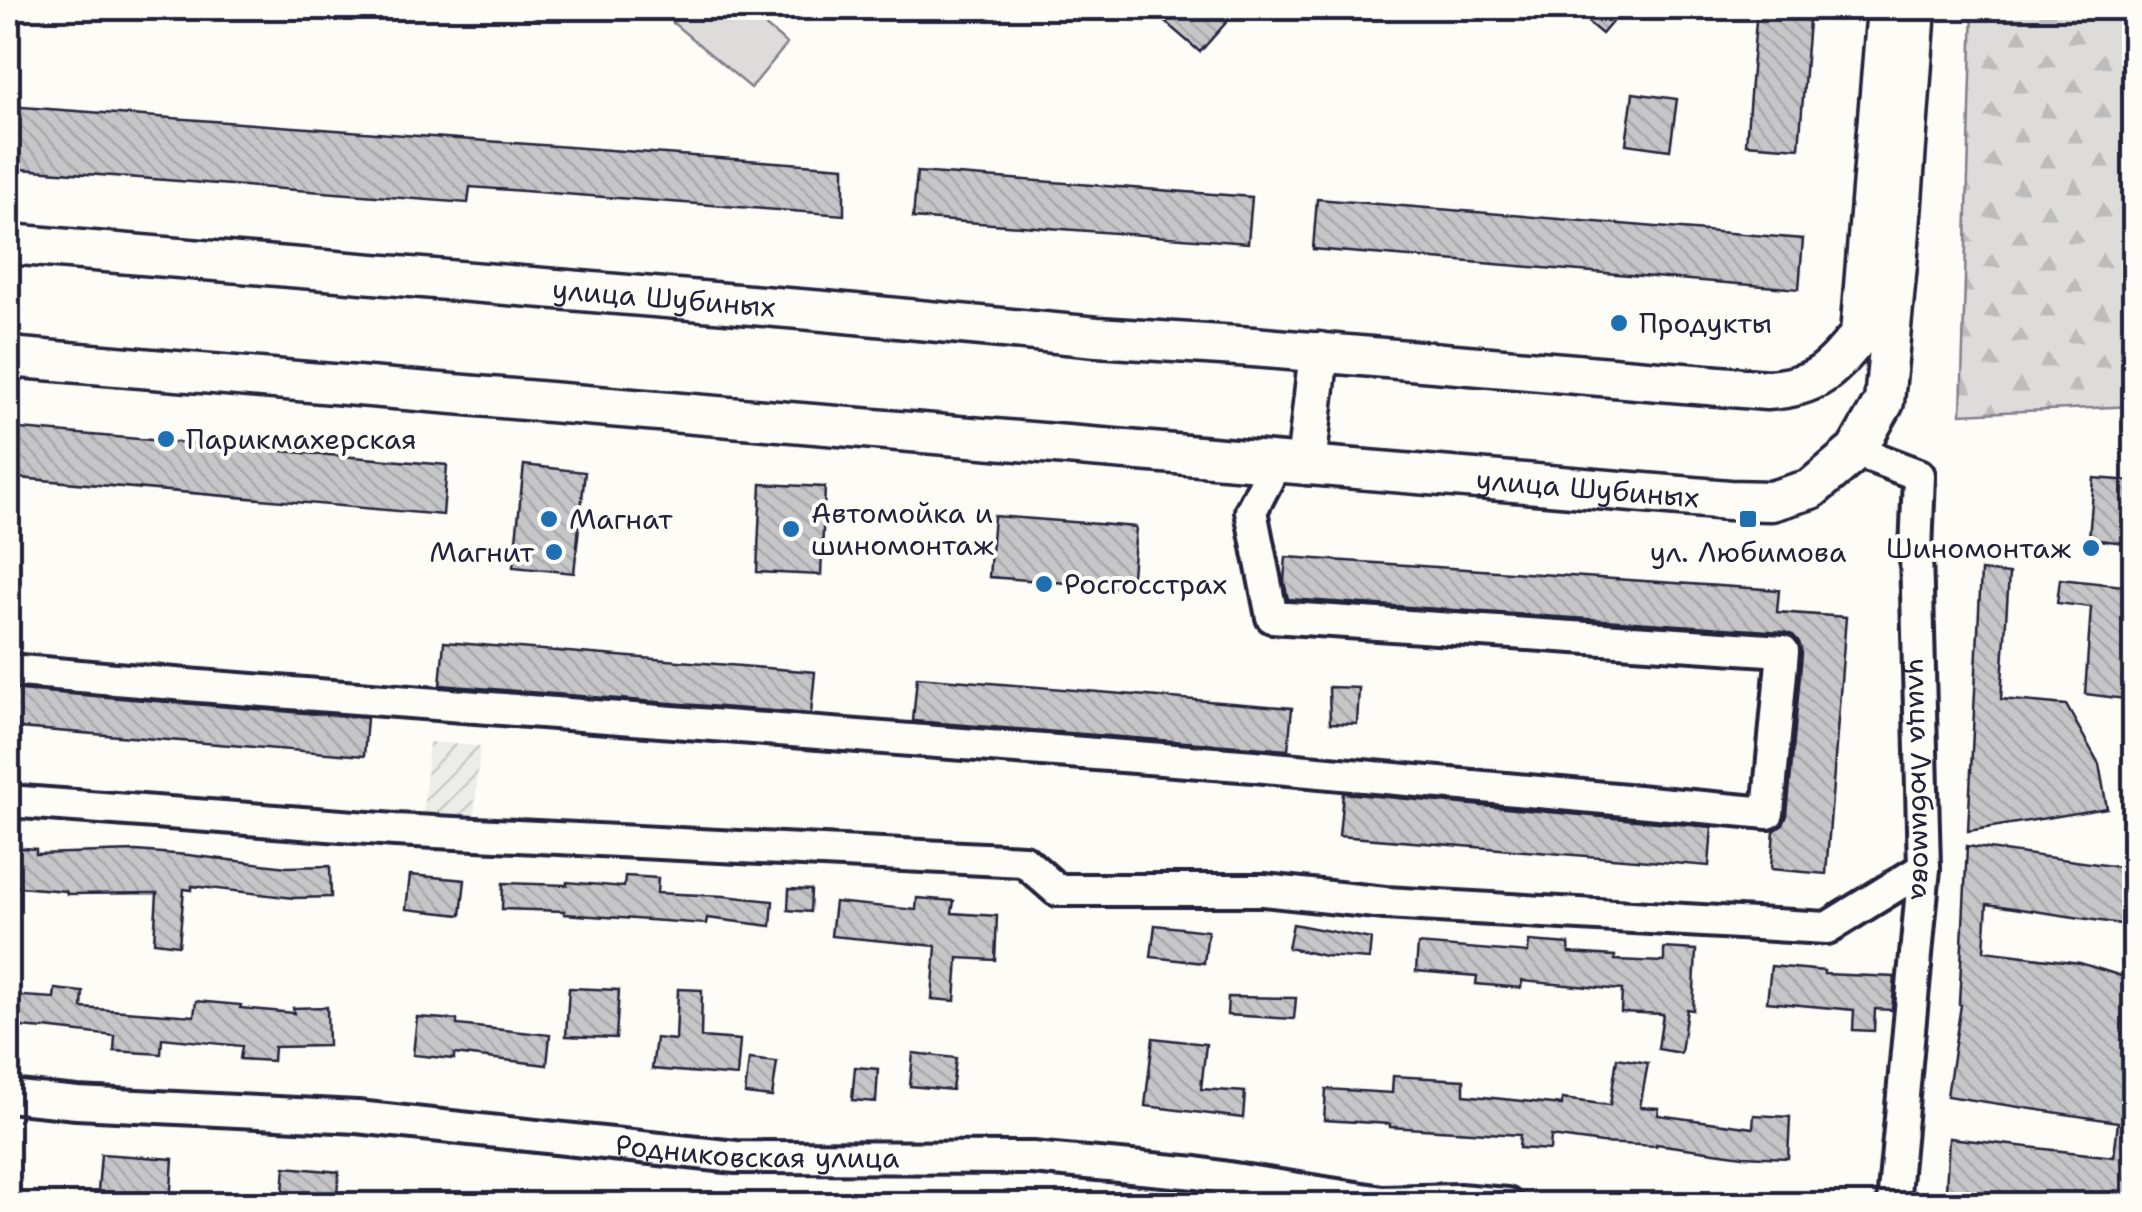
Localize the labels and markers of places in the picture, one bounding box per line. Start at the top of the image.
place label: Продукты [1639,304,1772,342]
marker: Продукты [1608,312,1630,334]
place label: Парикмахерская [186,420,417,458]
marker: Парикмахерская [155,428,177,450]
place label: Автомойка и шиномонтаж [811,494,994,564]
place label: Магнат [569,500,673,538]
marker: Магнат [538,508,560,530]
marker: ул. Любимова [1737,508,1759,530]
marker: Автомойка и шиномонтаж [780,518,802,540]
place label: Шиномонтаж [1886,529,2071,567]
place label: Магнит [430,533,535,571]
place label: ул. Любимова [1650,533,1846,571]
marker: Шиномонтаж [2080,537,2102,559]
marker: Магнит [543,541,565,563]
place label: Росгосстрах [1064,565,1227,603]
marker: Росгосстрах [1033,573,1055,595]

